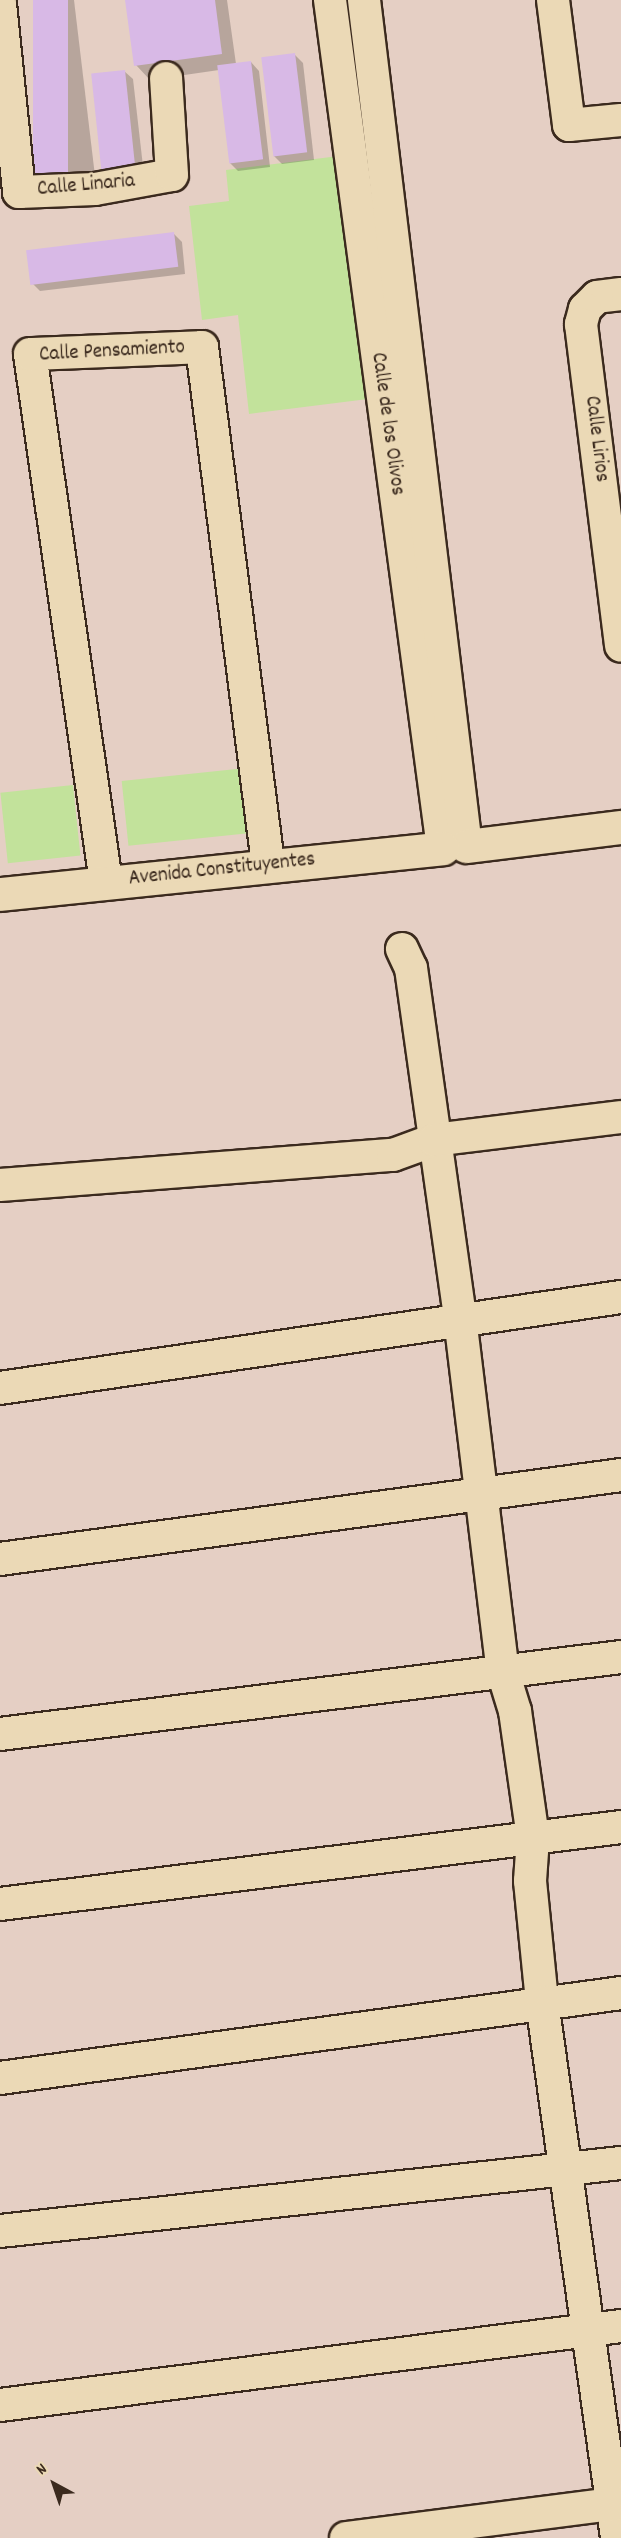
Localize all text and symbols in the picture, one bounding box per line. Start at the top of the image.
street label: Calle Linaria [36,169,136,203]
street label: Calle Pensamiento [39,336,185,368]
street label: Calle de los Olivos [365,351,409,497]
street label: Calle Lirios [578,395,614,483]
street label: Avenida Constituyentes [127,848,317,892]
north arrow [24,2454,84,2514]
text: N [32,2458,53,2481]

